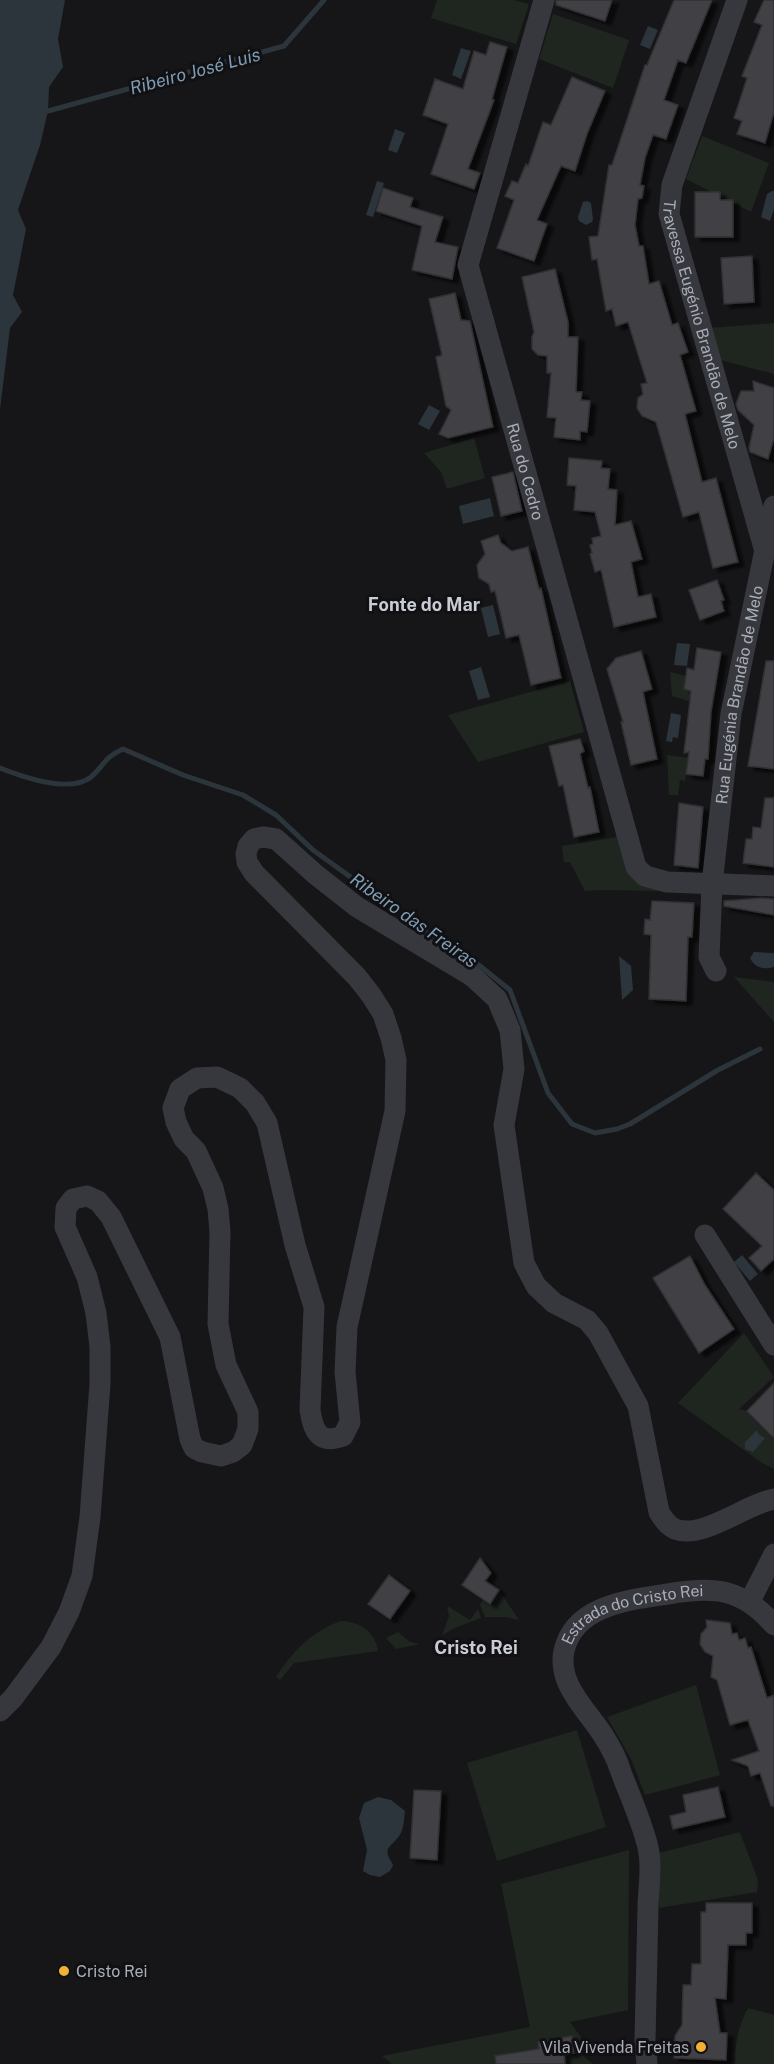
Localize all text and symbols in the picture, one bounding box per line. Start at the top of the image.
water label: Ribeiro José Luis [127,43,263,99]
street label: Travessa Eugénio Brandão de Melo [659,199,745,451]
street label: Rua do Cedro [503,421,548,522]
street label: Rua Eugénia Brandão de Melo [712,584,767,805]
district label: Fonte do Mar [368,594,481,615]
water label: Ribeiro das Freiras [346,868,482,972]
street label: Estrada do Cristo Rei [557,1581,704,1648]
district label: Cristo Rei [434,1637,518,1658]
place label: Cristo Rei [76,1962,148,1981]
marker: Cristo Rei [57,1964,71,1978]
place label: Vila Vivenda Freitas [542,2038,689,2057]
marker: Vila Vivenda Freitas [694,2040,708,2054]

